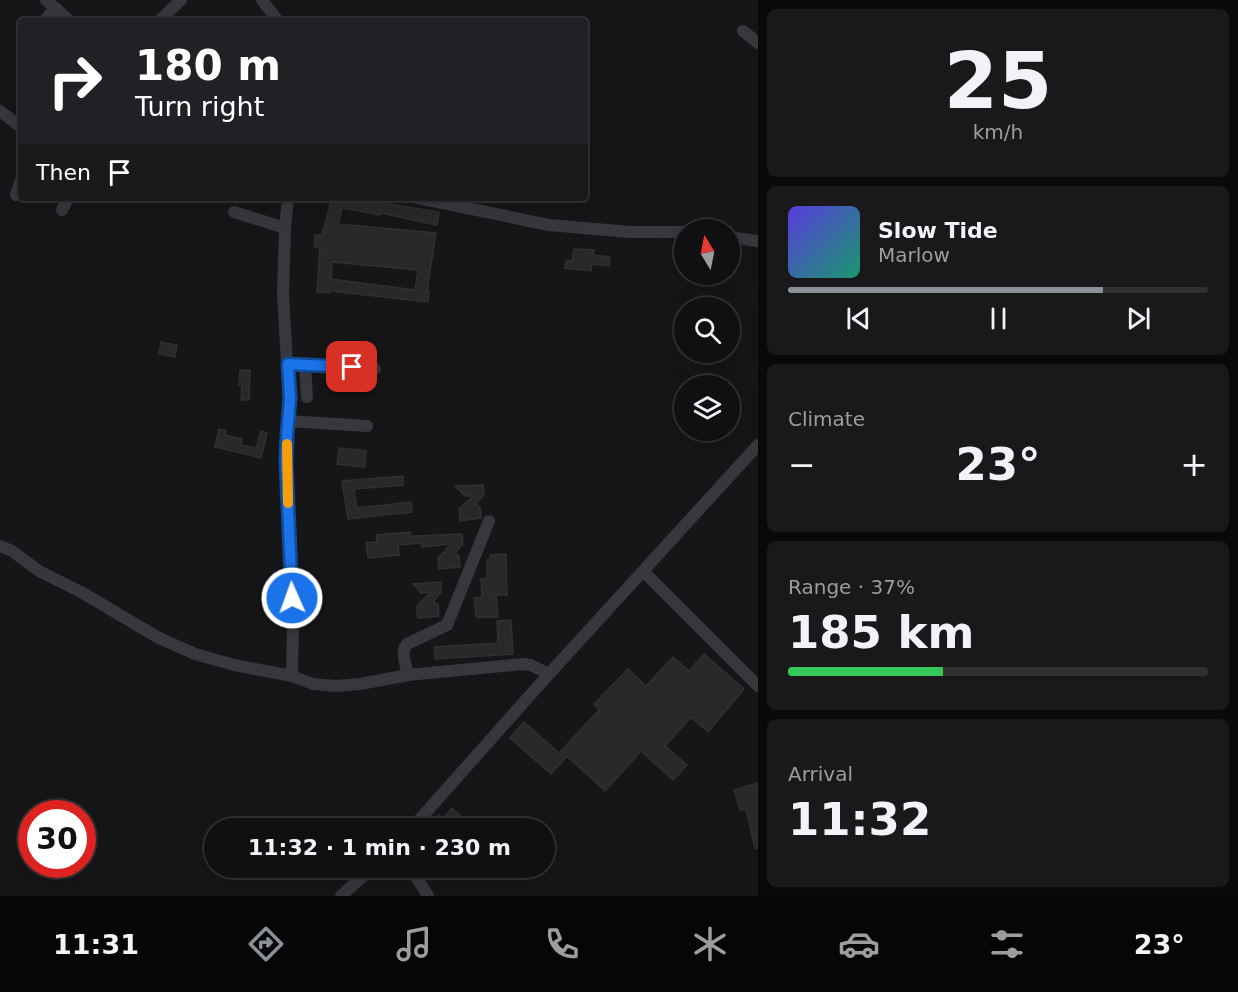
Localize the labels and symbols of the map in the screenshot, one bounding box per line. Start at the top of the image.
north arrow [674,219,740,285]
pin [326,341,377,392]
position arrow [260,566,324,630]
speed limit sign: 30 [18,800,96,878]

